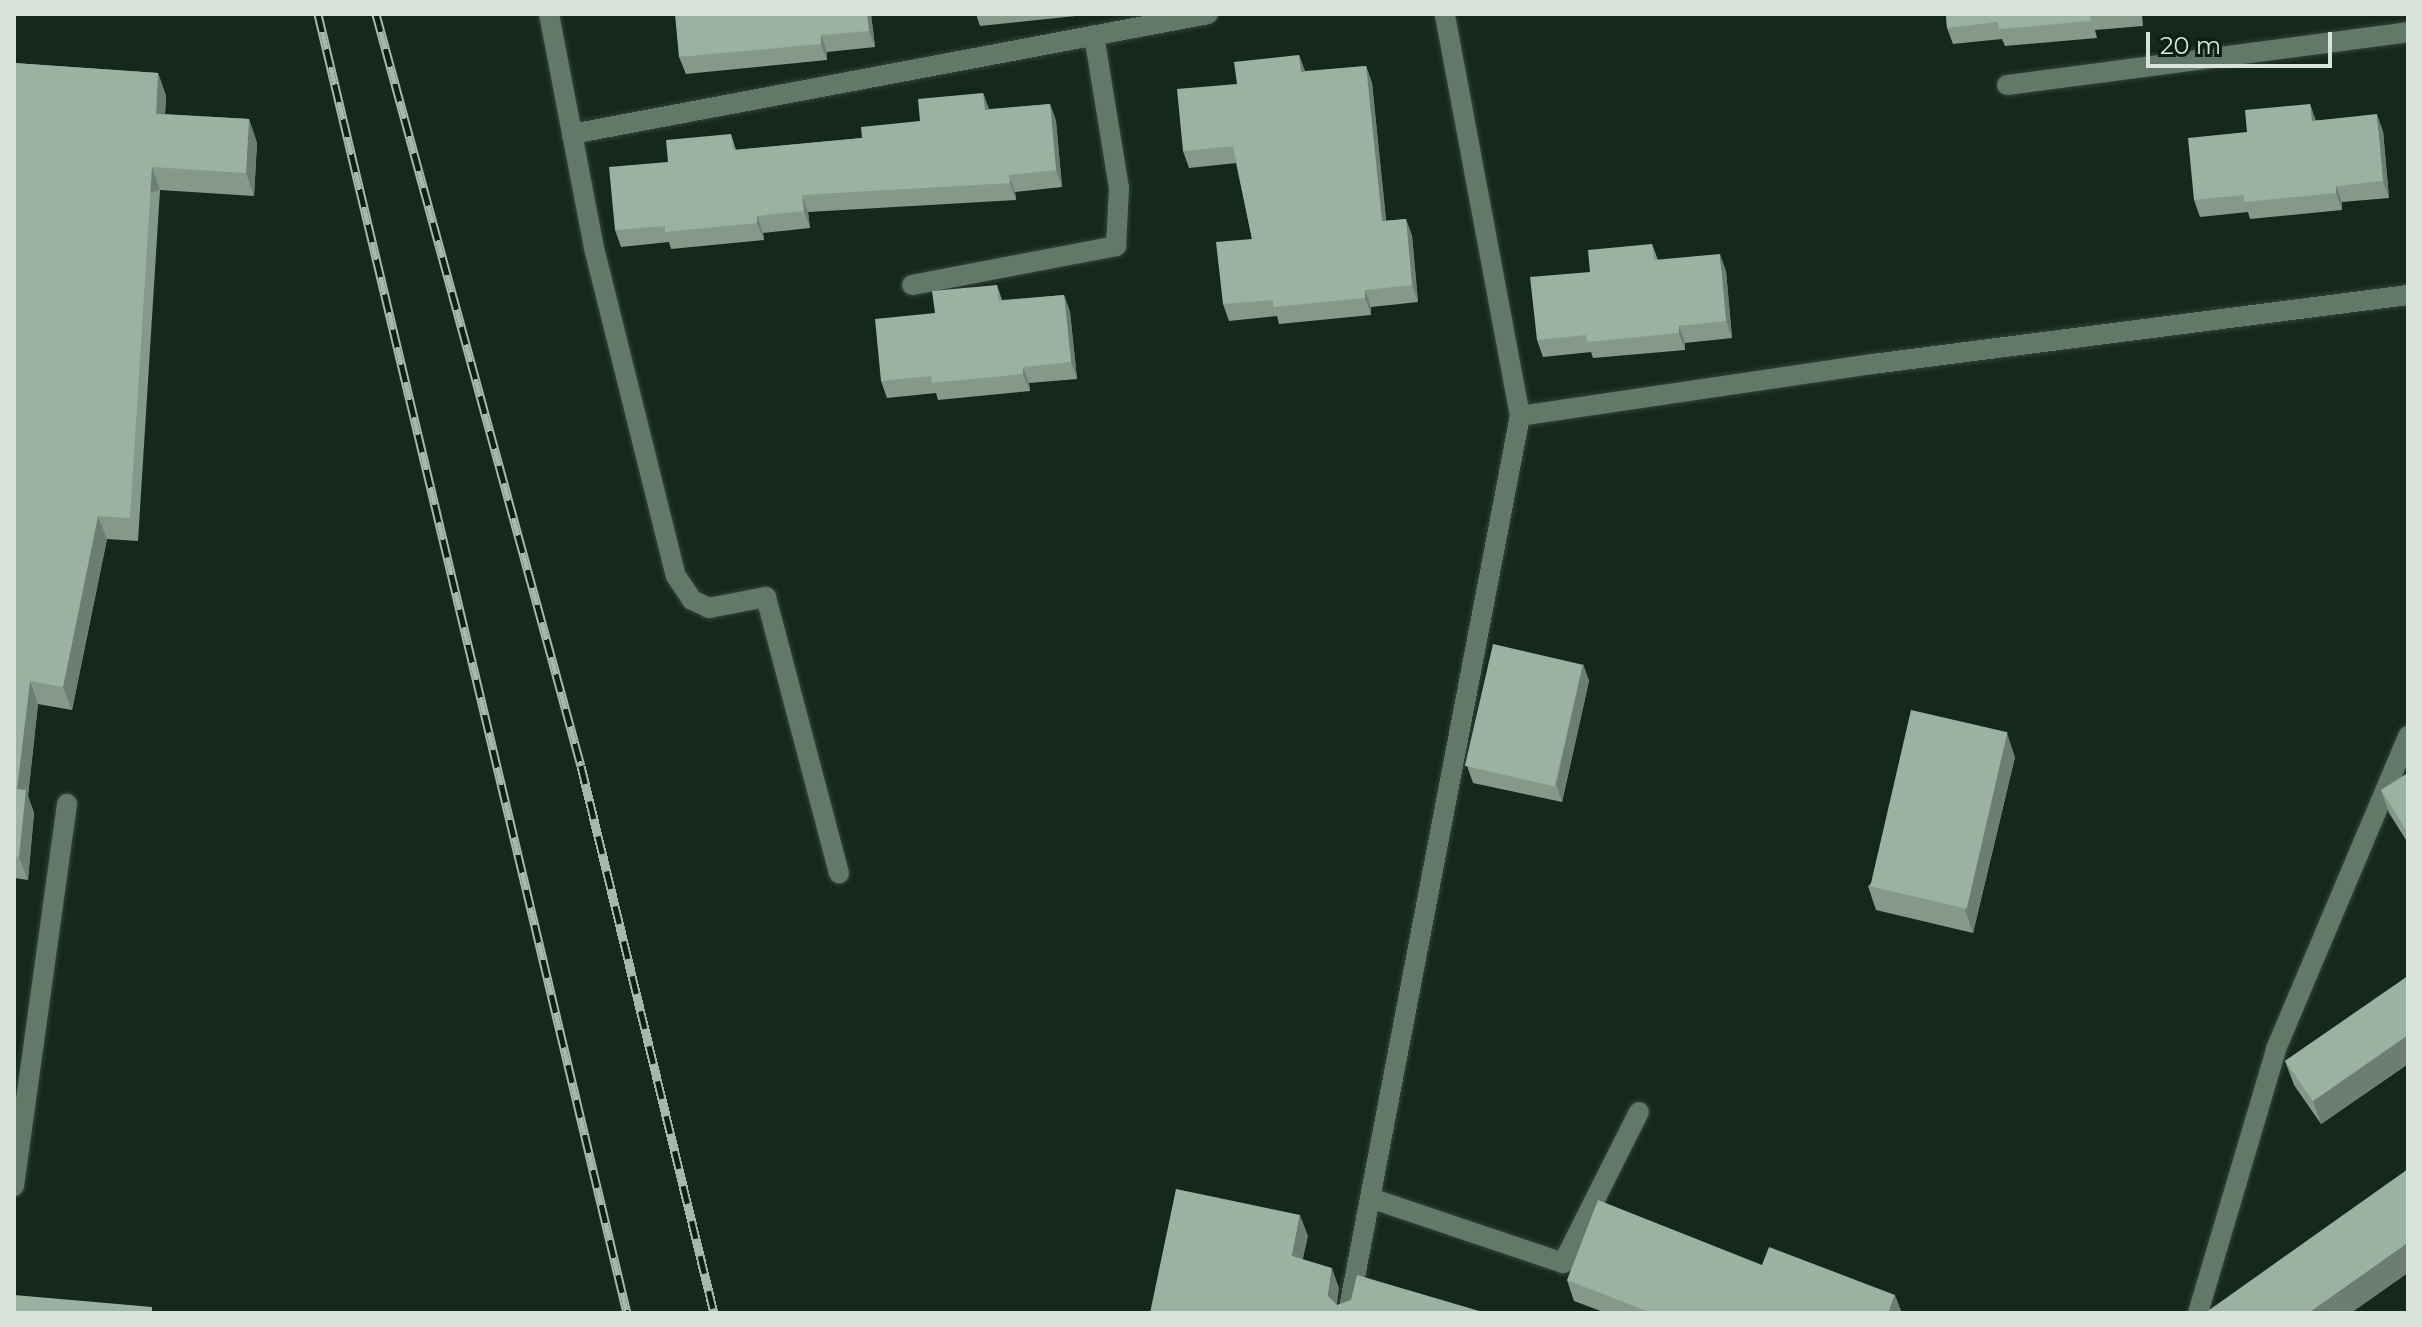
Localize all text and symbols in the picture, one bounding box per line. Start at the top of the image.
scale bar [2150,16,2336,66]
text: 20 m [2160,31,2221,60]

